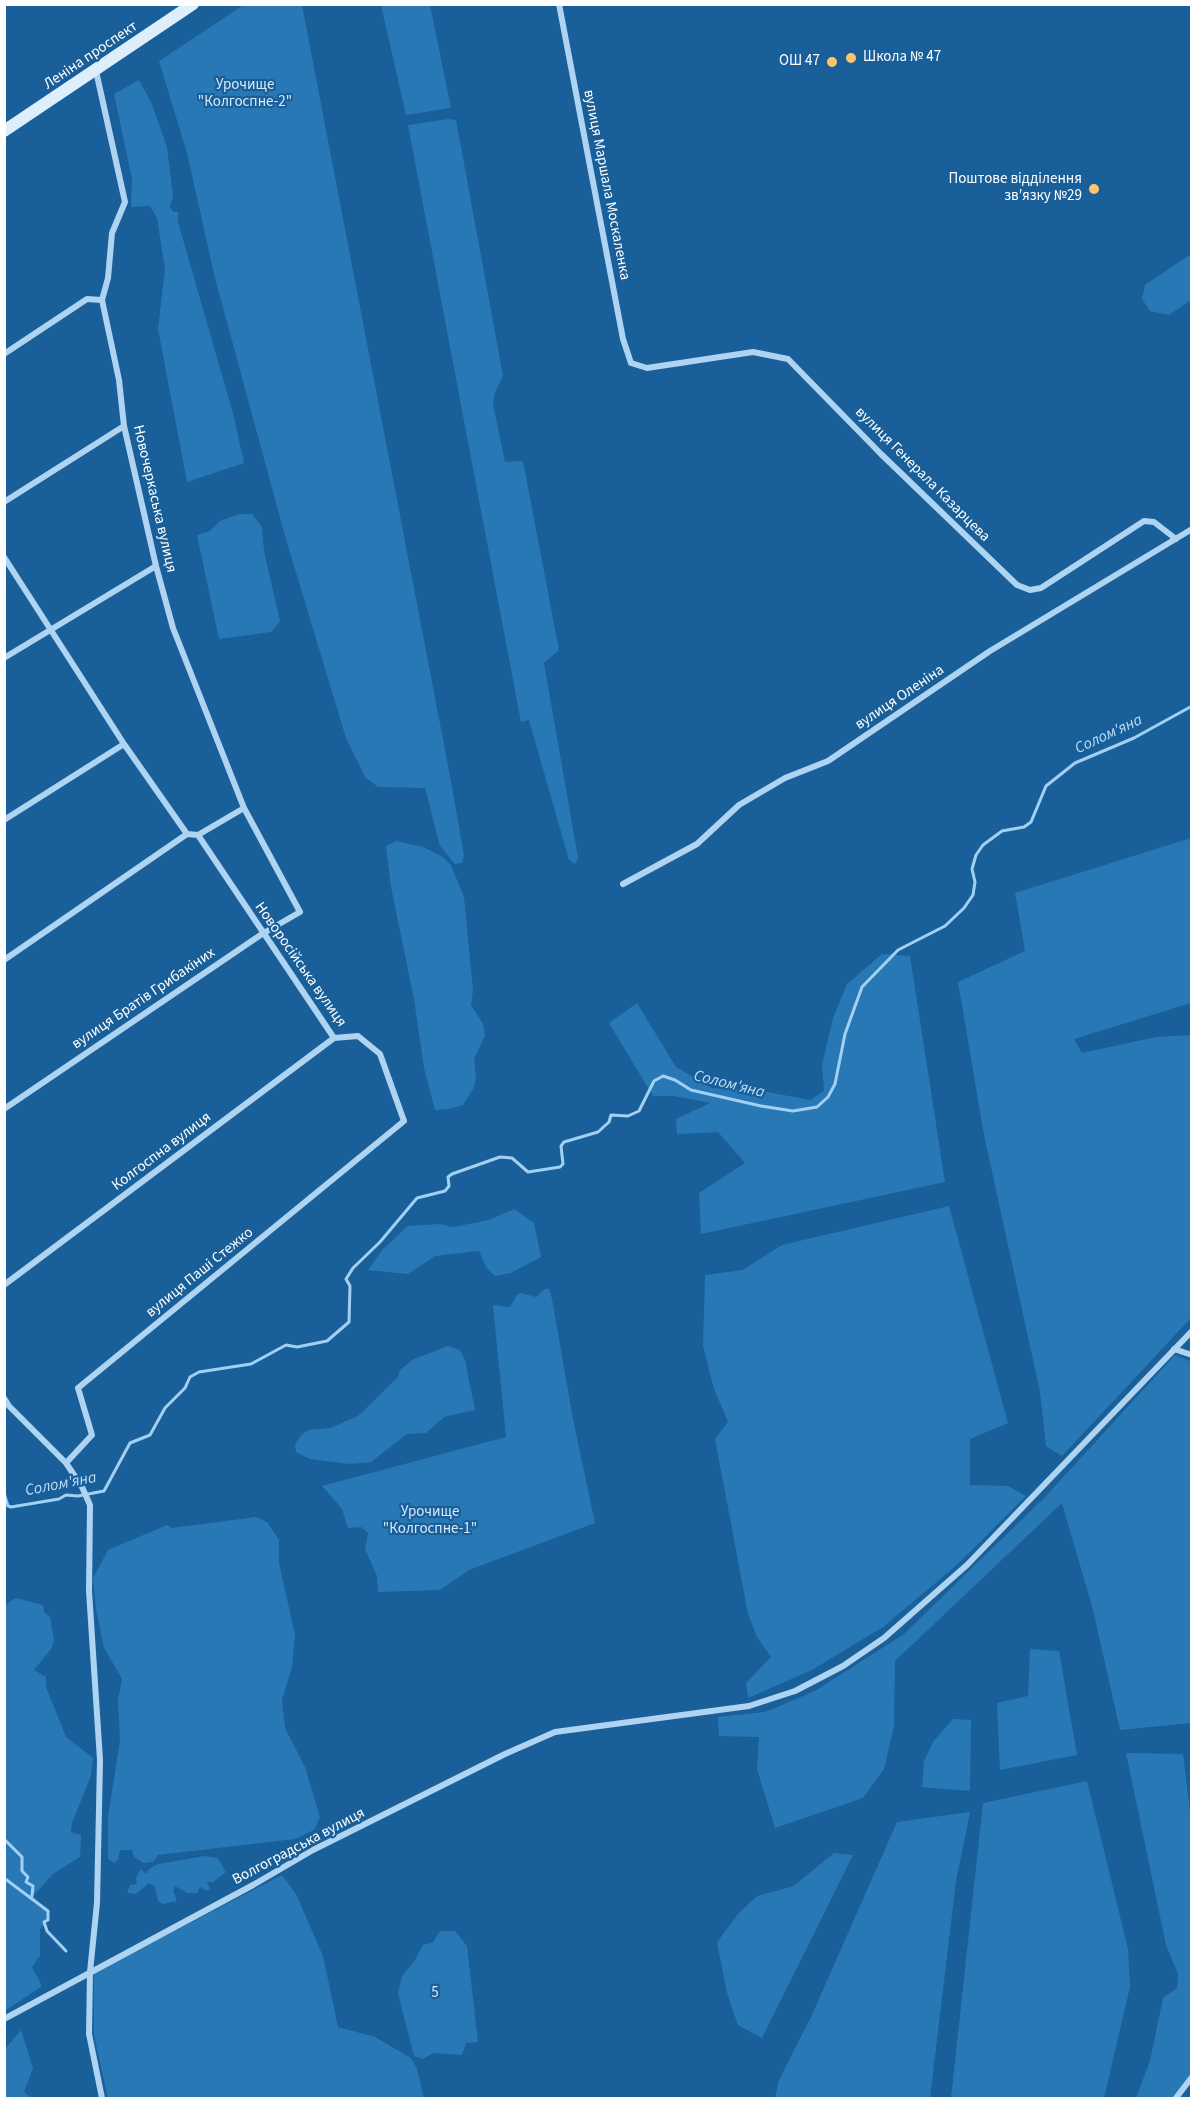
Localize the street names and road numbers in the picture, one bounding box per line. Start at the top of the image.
street label: Леніна проспект [41,18,141,94]
street label: вулиця Маршала Москаленка [579,88,633,282]
street label: вулиця Генерала Казарцева [851,404,993,546]
street label: Новочеркаська вулиця [128,423,180,575]
street label: вулиця Оленіна [852,662,948,734]
street label: Новоросійська вулиця [250,899,350,1031]
street label: вулиця Братів Грибакіних [69,944,219,1054]
street label: Колгоспна вулиця [109,1109,215,1195]
street label: вулиця Паші Стежко [143,1224,257,1322]
street label: Волгоградська вулиця [230,1804,368,1890]

